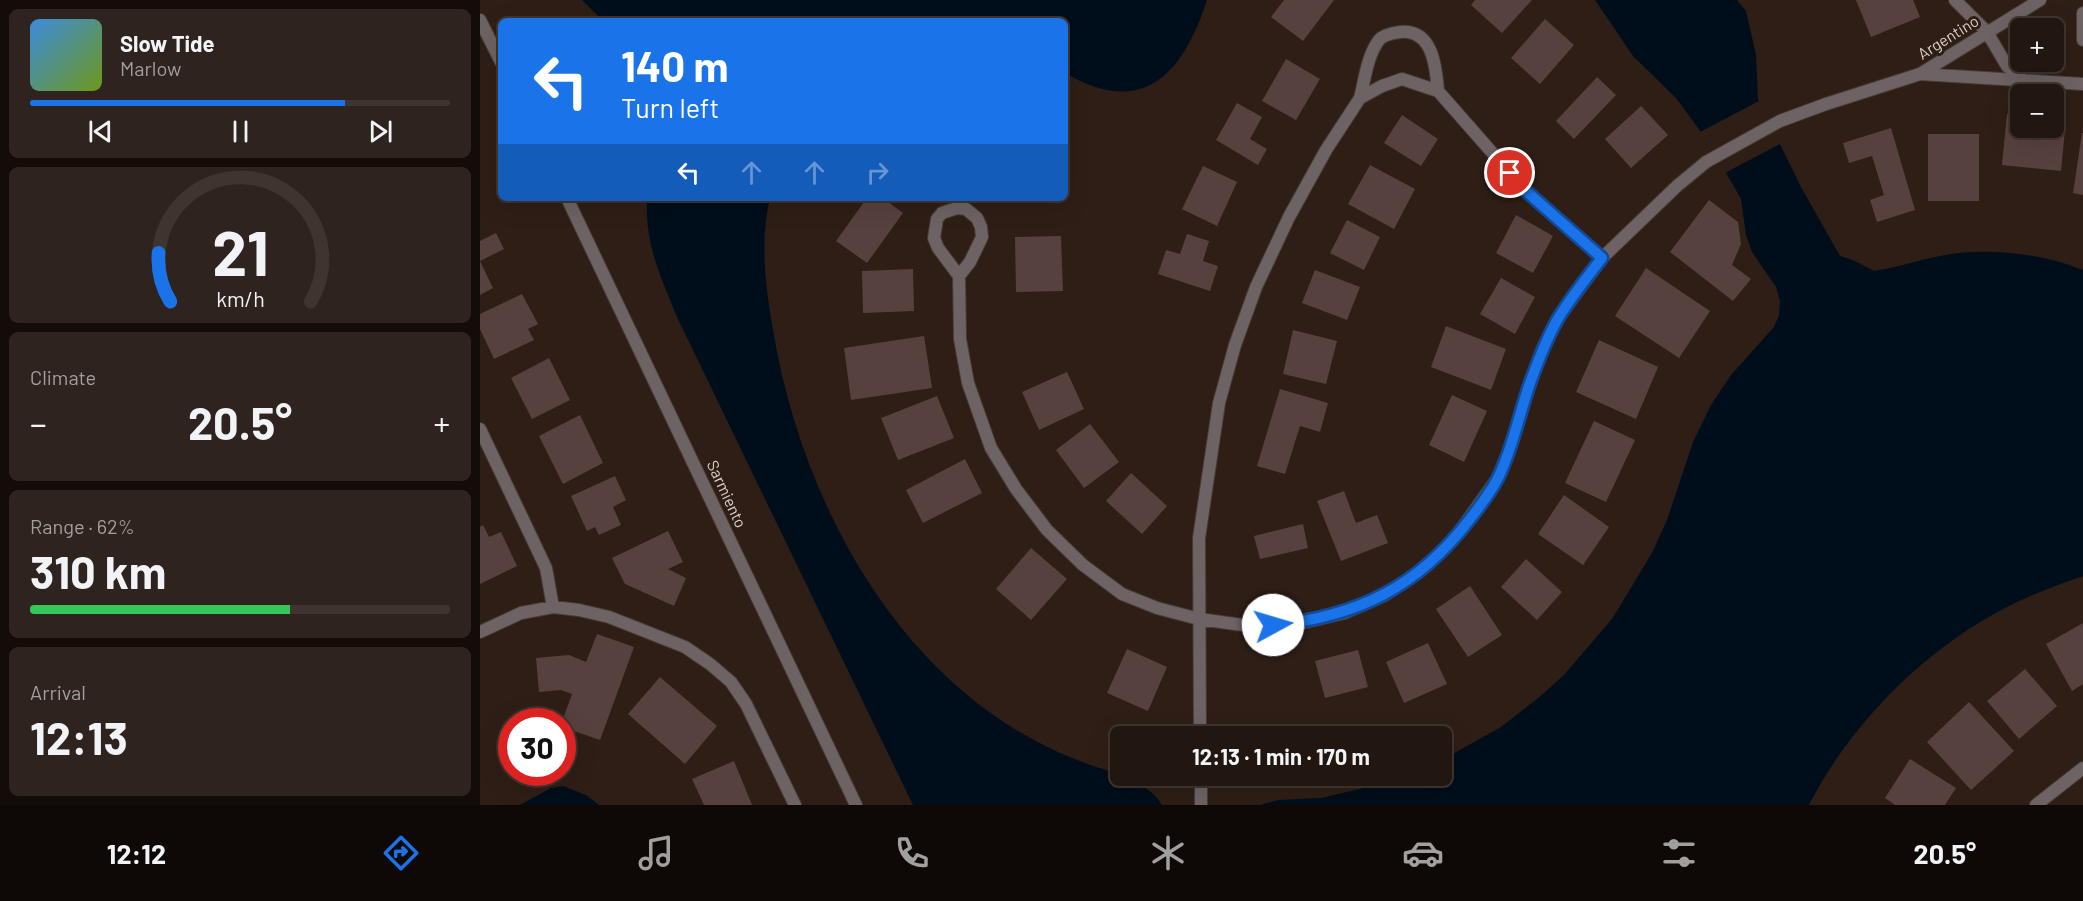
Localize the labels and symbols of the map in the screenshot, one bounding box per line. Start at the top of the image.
street label: Argentino [1914,10,1982,63]
pin [1484,147,1535,198]
street label: Sarmiento [704,457,751,530]
position arrow [1241,593,1305,657]
speed limit sign: 30 [498,708,576,786]

